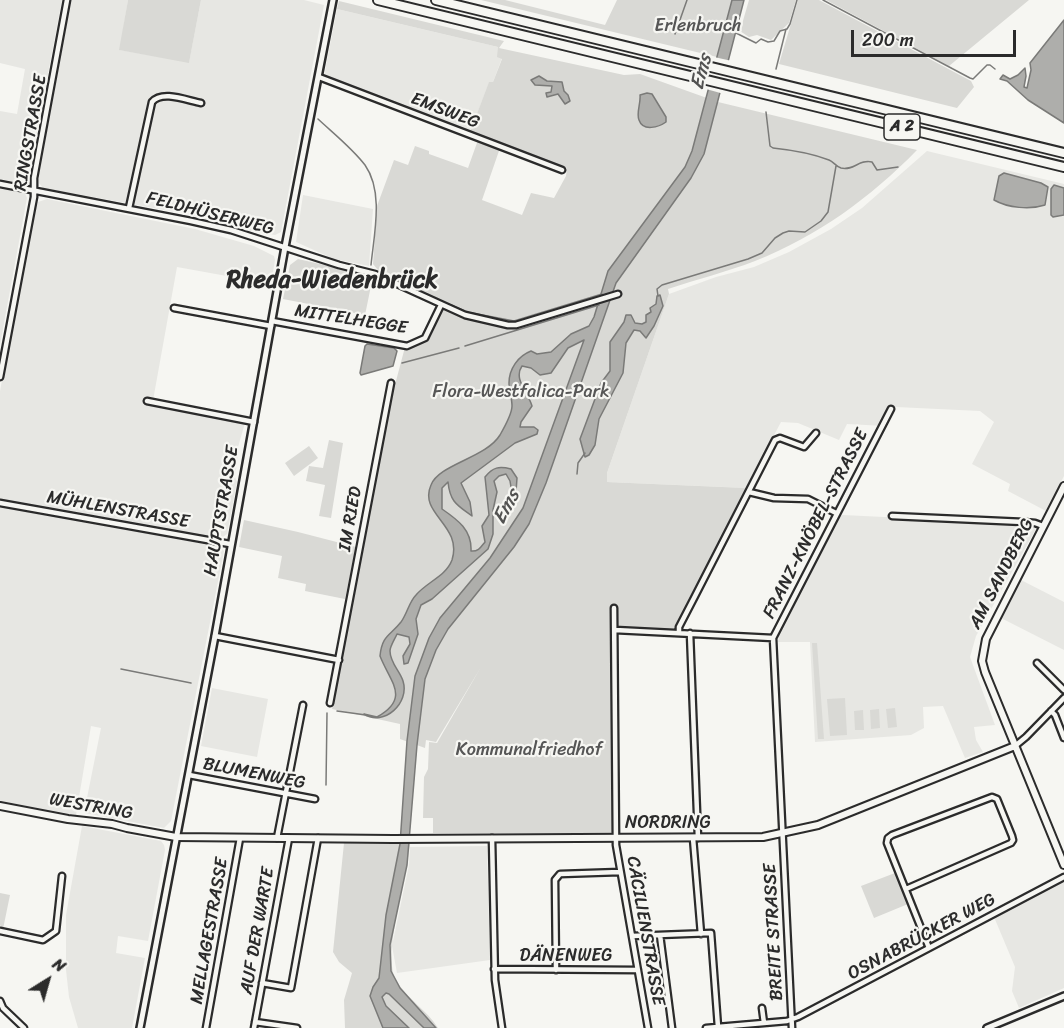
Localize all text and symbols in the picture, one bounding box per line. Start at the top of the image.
park label: Erlenbruch [655,15,741,37]
scale bar [854,18,1019,56]
text: 200 m [862,24,914,56]
water label: Ems [686,52,718,92]
street label: RINGSTRASSE [10,73,52,193]
street label: EMSWEG [408,88,482,134]
road number: A 2 [884,114,920,140]
street label: FELDHÜSERWEG [144,188,276,240]
district label: Rheda-Wiedenbrück [226,267,438,295]
street label: MITTELHEGGE [293,300,409,340]
park label: Flora-Westfalica-Park [432,381,610,403]
street label: FRANZ-KNÖBEL-STRASSE [759,426,873,622]
street label: HAUPTSTRASSE [200,444,244,578]
street label: IM RIED [335,485,367,553]
water label: Ems [488,486,526,528]
street label: MÜHLENSTRASSE [45,487,191,533]
street label: AM SANDBERG [965,515,1039,633]
park label: Kommunalfriedhof [456,739,602,761]
street label: BLUMENWEG [201,753,307,795]
street label: WESTRING [48,789,134,825]
street label: NORDRING [625,812,711,834]
street label: CÄCILIENSTRASSE [621,854,669,1008]
street label: MELLAGESTRASSE [187,856,233,1006]
street label: BREITE STRASSE [760,863,788,1001]
street label: AUF DER WARTE [236,866,280,996]
street label: OSNABRÜCKER WEG [844,889,1000,985]
street label: DÄNENWEG [520,945,612,967]
north arrow [18,950,78,1010]
text: N [46,950,72,980]

